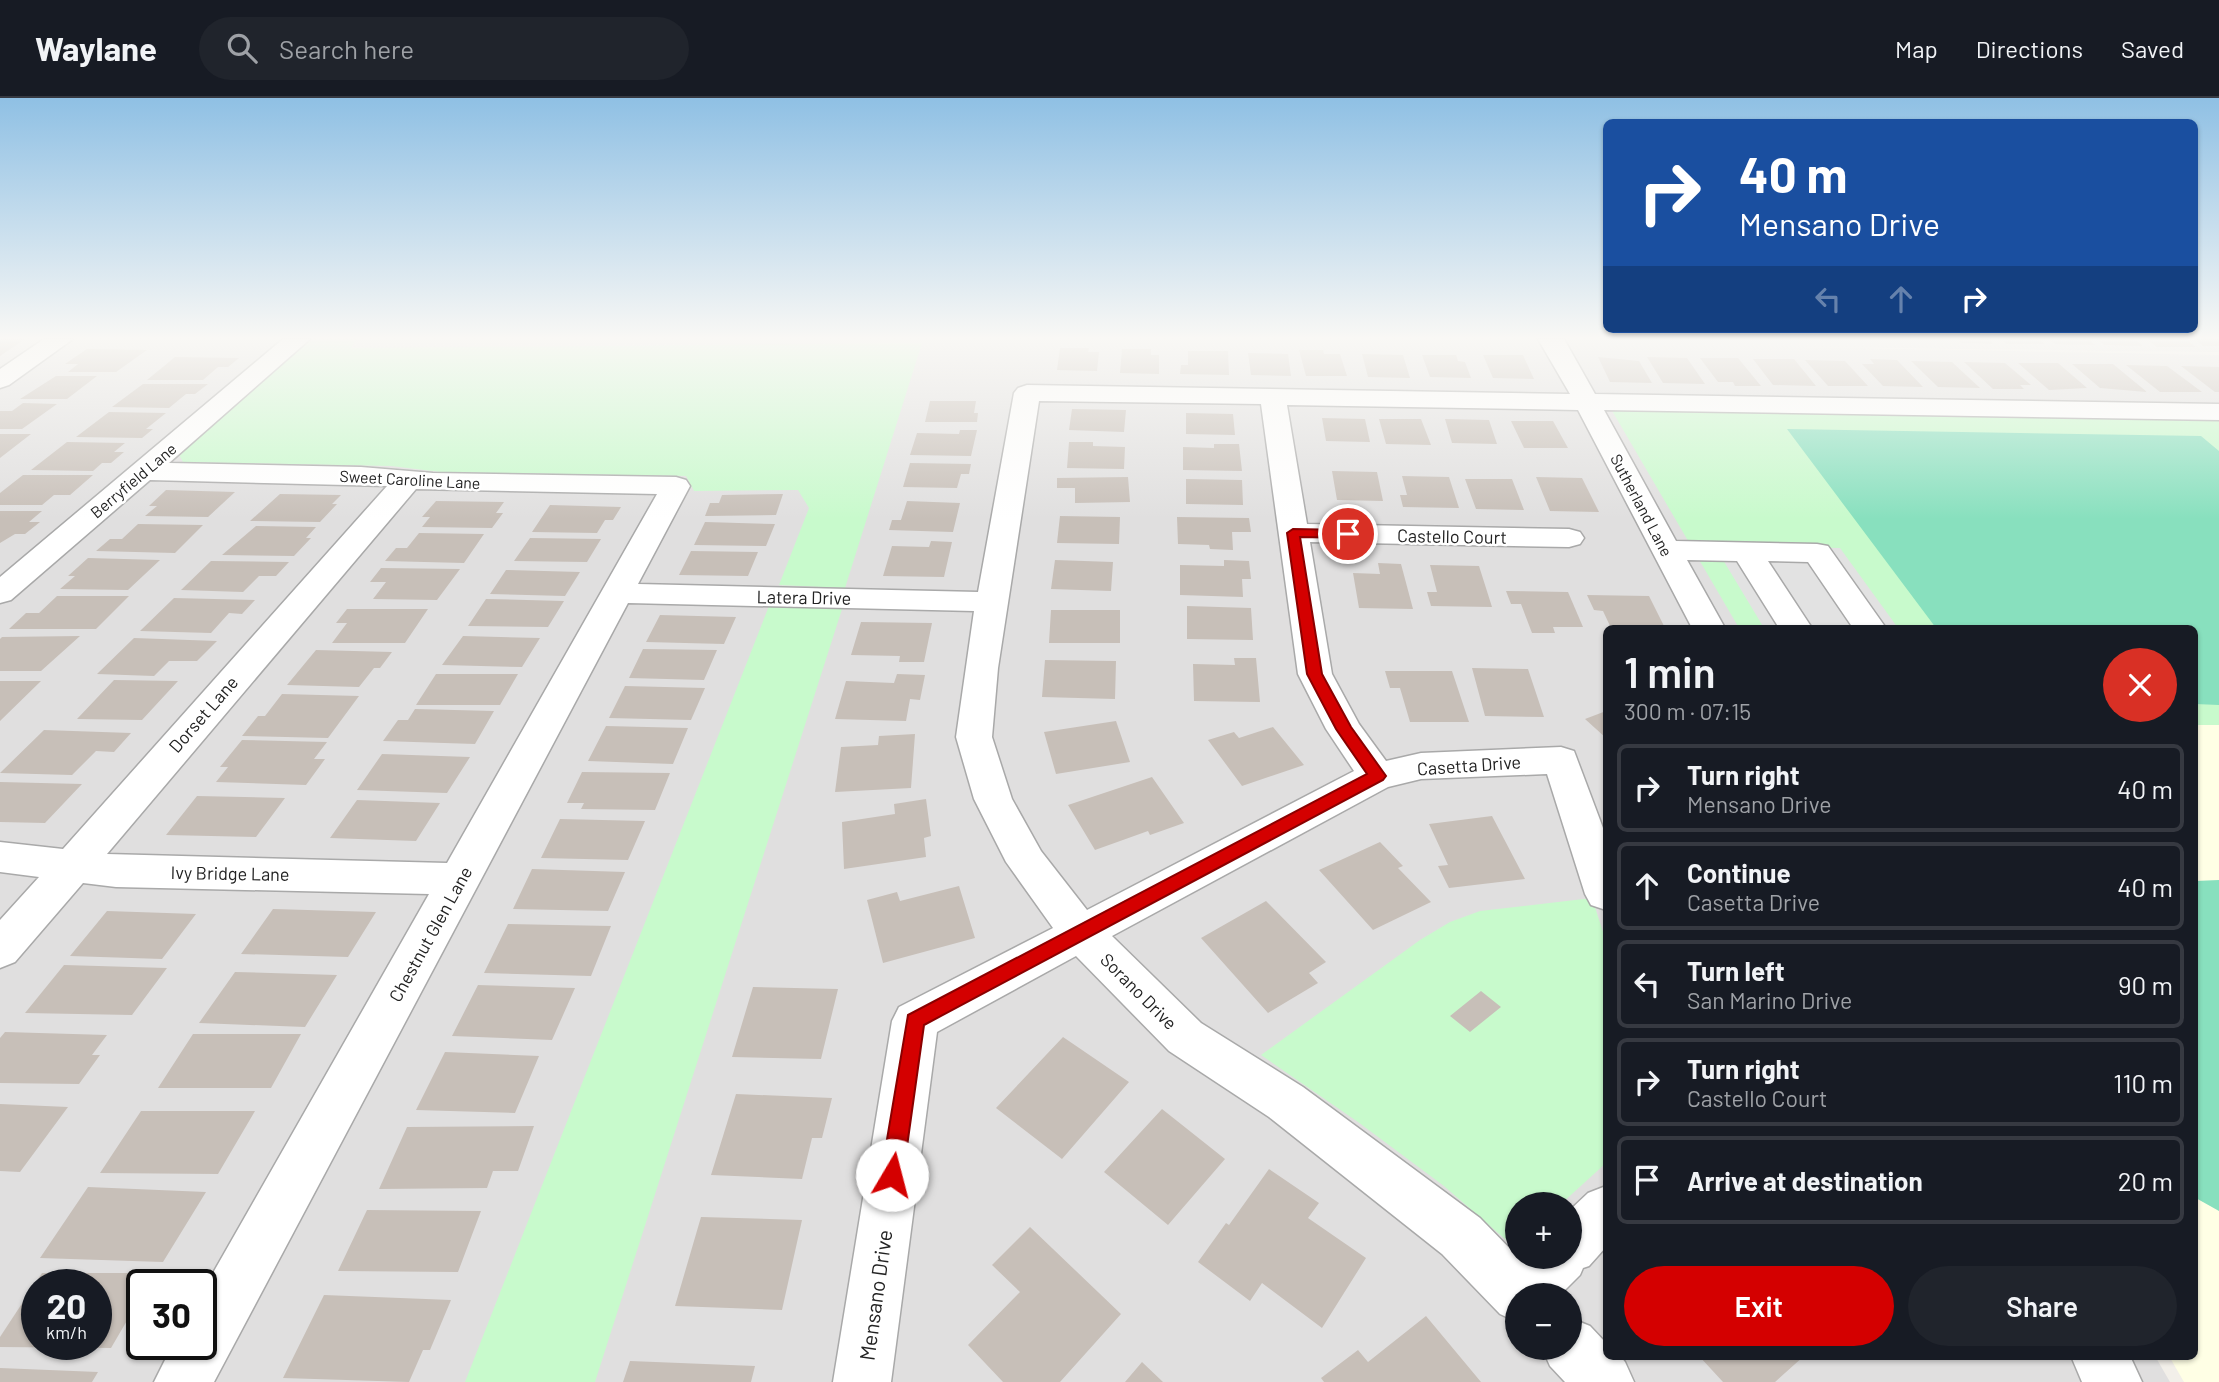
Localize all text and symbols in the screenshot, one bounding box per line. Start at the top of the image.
search box [199,17,689,80]
text: Waylane [35,28,157,68]
icon: search [223,29,261,67]
text: Search here [279,33,414,64]
text: Map [1895,34,1938,63]
text: Directions [1976,34,2083,63]
text: Saved [2121,34,2184,63]
text: 40 m [1739,144,1847,203]
icon: right [1624,147,1715,238]
text: Mensano Drive [1739,204,1940,242]
icon: left [1809,280,1847,318]
icon: ahead [1882,280,1920,318]
icon: right [1955,280,1993,318]
street label: Berryfield Lane [86,439,180,521]
street label: Sutherland Lane [1607,451,1677,559]
street label: Sweet Caroline Lane [339,466,481,492]
pin [1318,504,1378,564]
icon: arrive [1329,515,1367,553]
street label: Castello Court [1397,524,1507,548]
street label: Latera Drive [756,585,852,609]
text: 1 min [1624,646,1716,696]
button: close [2103,648,2177,722]
street label: Dorset Lane [164,671,242,757]
text: 300 m · 07:15 [1624,697,1751,725]
street label: Casetta Drive [1416,750,1522,780]
text: Turn right [1687,759,1800,790]
icon: right [1628,769,1666,807]
text: 40 m [2117,773,2173,804]
text: Mensano Drive [1687,790,1832,818]
text: Continue [1687,857,1791,888]
street label: Ivy Bridge Lane [170,861,290,885]
street label: Chestnut Glen Lane [384,863,476,1005]
icon: ahead [1628,867,1666,905]
text: 40 m [2117,871,2173,902]
text: Casetta Drive [1687,888,1820,916]
street label: Sorano Drive [1096,948,1182,1034]
text: Turn left [1687,955,1785,986]
icon: left [1628,965,1666,1003]
text: 90 m [2118,969,2173,1000]
text: San Marino Drive [1687,986,1852,1014]
text: Turn right [1687,1053,1800,1084]
icon: right [1628,1063,1666,1101]
text: 110 m [2113,1067,2173,1098]
text: Castello Court [1687,1084,1827,1112]
position arrow [855,1138,929,1212]
icon: arrive [1628,1161,1666,1199]
text: Arrive at destination [1687,1165,1923,1196]
text: 20 m [2118,1165,2173,1196]
map controls [1505,1192,1582,1360]
button: + [1505,1192,1582,1269]
street label: Mensano Drive [853,1228,897,1362]
button: Exit [1624,1266,1894,1346]
button: Share [1908,1266,2177,1346]
speed limit sign: 30 [126,1269,217,1360]
button: − [1505,1283,1582,1360]
text: 20 [47,1284,86,1326]
text: km/h [46,1321,87,1343]

